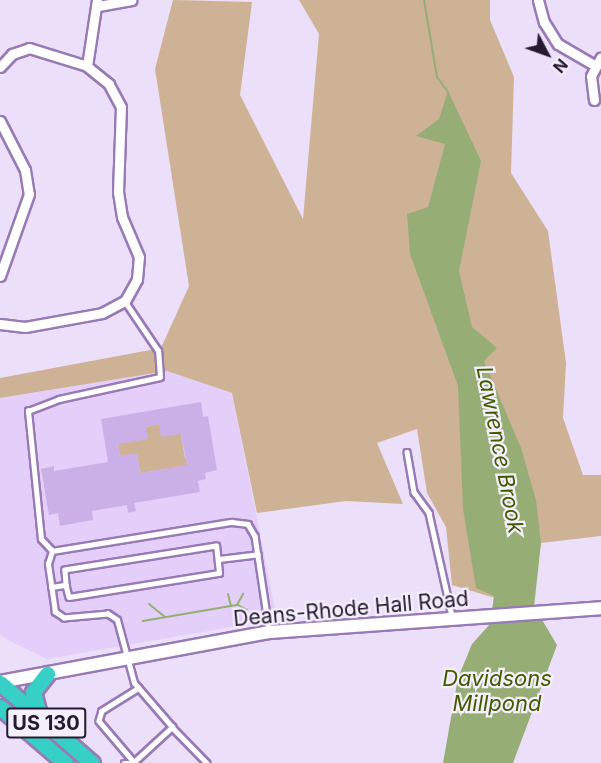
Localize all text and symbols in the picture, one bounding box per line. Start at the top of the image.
north arrow [517,24,577,84]
text: N [549,55,572,77]
water label: Lawrence Brook [471,364,529,536]
street label: Deans-Rhode Hall Road [232,586,470,632]
water label: Davidsons Millpond [442,665,552,716]
road number: US 130 [6,706,86,740]

